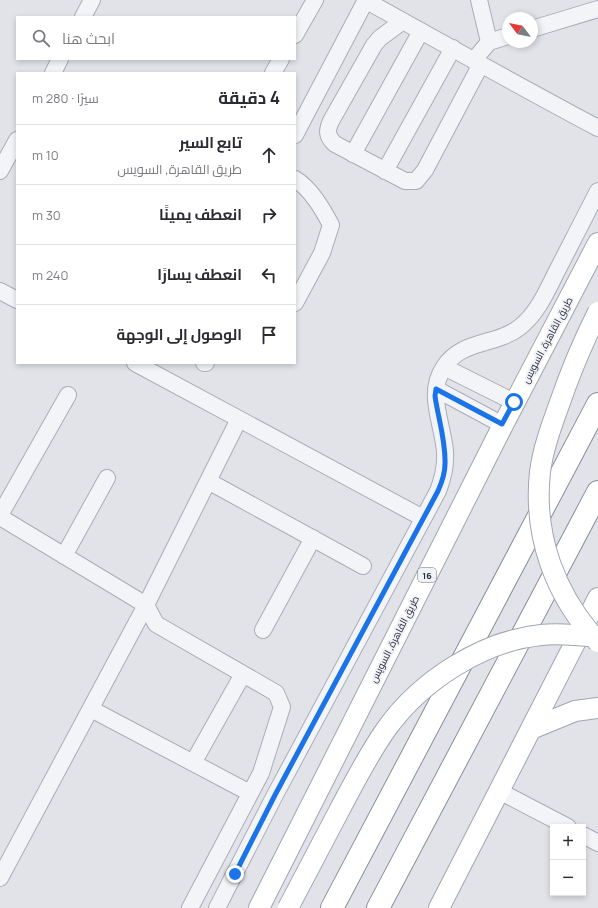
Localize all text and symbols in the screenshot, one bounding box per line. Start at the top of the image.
north arrow [502,12,538,48]
search box [16,16,296,60]
icon: search [30,27,52,49]
text: ابحث هنا [62,28,115,49]
text: 4 دقيقة [218,86,280,109]
text: سيرًا · 280 m [32,89,99,107]
text: تابع السير [179,132,242,153]
icon: ahead [258,144,280,166]
text: 10 m [32,146,59,164]
text: طريق القاهرة, السويس [117,160,242,178]
text: انعطف يمينًا [159,204,242,225]
icon: right [258,204,280,226]
text: 30 m [32,206,61,224]
text: انعطف يسارًا [157,264,242,285]
icon: left [258,264,280,286]
text: 240 m [32,266,68,284]
street label: طريق القاهرة, السويس [518,294,576,386]
text: الوصول إلى الوجهة [116,324,242,345]
icon: arrive [258,324,280,346]
route start [505,393,523,411]
road number: 16 [418,568,436,582]
street label: طريق القاهرة, السويس [366,593,422,685]
map controls [550,824,586,896]
button: + [550,824,586,860]
button: − [550,860,586,896]
route end [226,865,244,883]

